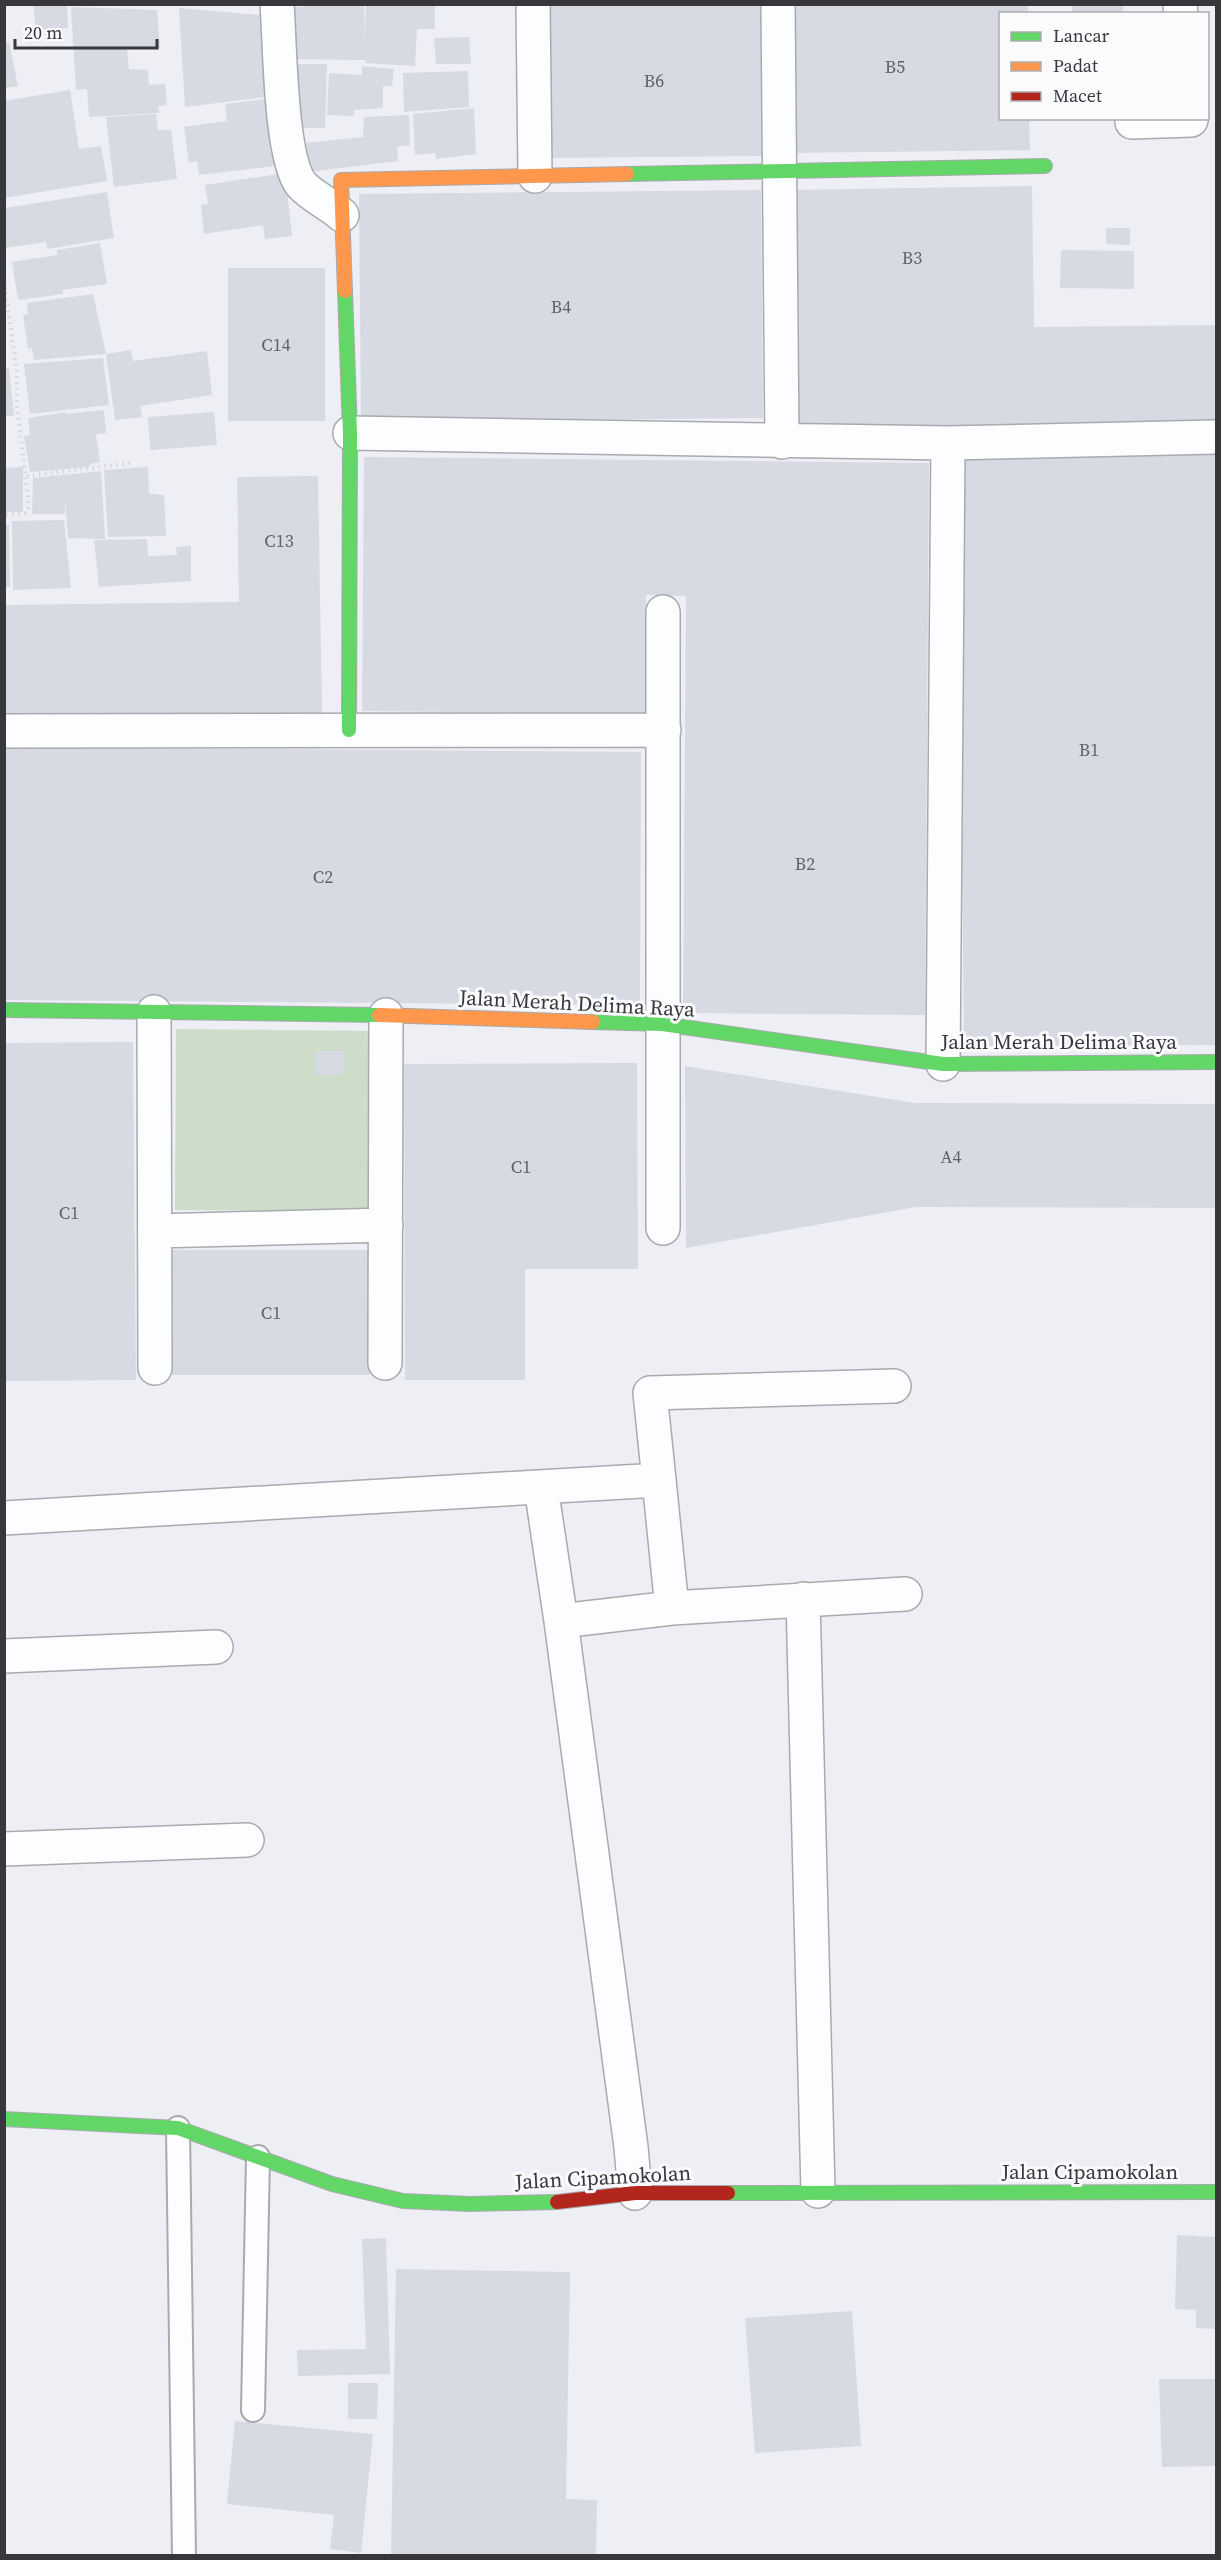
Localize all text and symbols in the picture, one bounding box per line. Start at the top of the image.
scale bar [15,12,158,50]
legend [999,12,1209,120]
text: 20 m [24,20,62,45]
text: Lancar [1053,23,1110,48]
text: Padat [1053,53,1098,78]
house number: B5 [885,54,905,79]
house number: B6 [644,68,664,93]
text: Macet [1053,83,1102,108]
house number: B3 [902,245,922,270]
house number: B4 [551,294,571,319]
house number: C14 [261,332,291,357]
house number: C13 [264,528,294,553]
house number: B1 [1079,737,1099,762]
house number: B2 [795,851,815,876]
house number: C2 [313,864,333,889]
street label: Jalan Merah Delima Raya [457,982,696,1024]
street label: Jalan Merah Delima Raya [940,1027,1177,1056]
house number: A4 [941,1144,961,1169]
house number: C1 [511,1154,531,1179]
house number: C1 [59,1200,79,1225]
house number: C1 [261,1300,281,1325]
street label: Jalan Cipamokolan [1001,2157,1178,2186]
street label: Jalan Cipamokolan [513,2158,692,2196]

